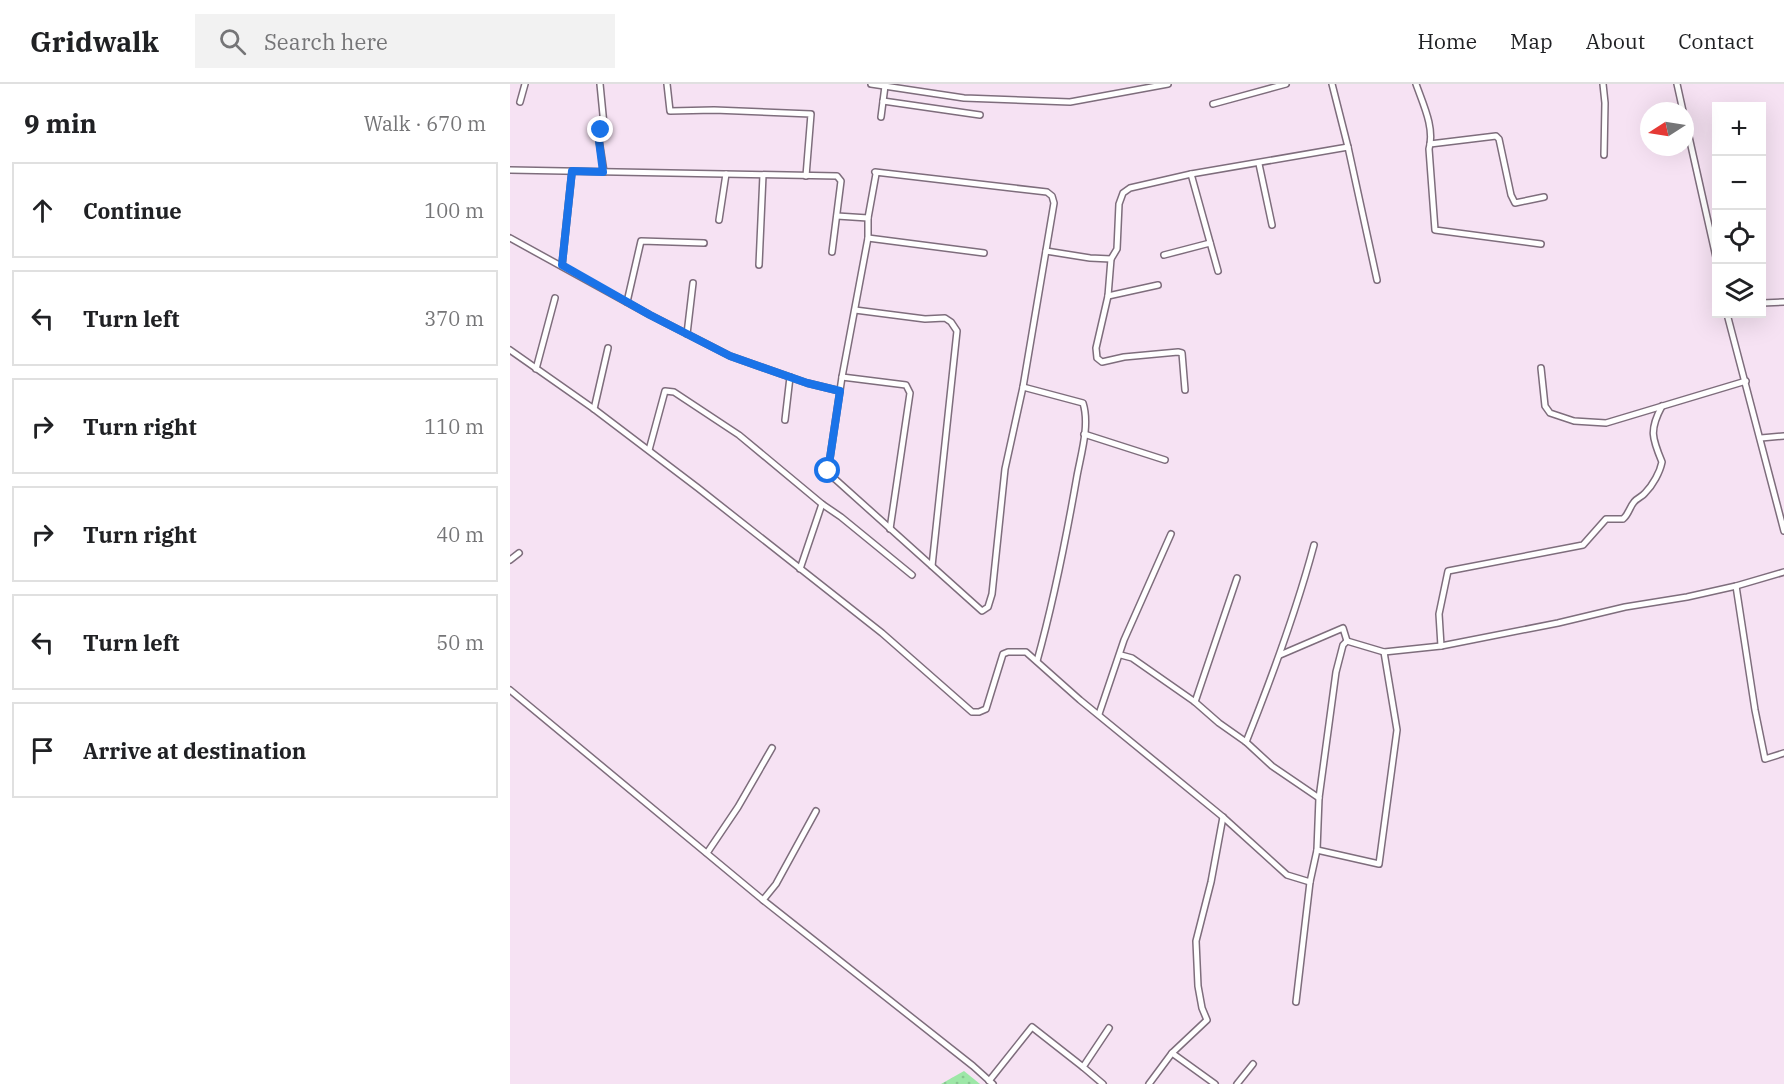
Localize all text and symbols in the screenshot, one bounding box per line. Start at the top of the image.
search box [195,14,615,68]
text: Gridwalk [30,23,159,60]
icon: search [216,25,249,58]
text: Search here [264,27,388,56]
text: Home [1417,27,1477,55]
text: Map [1510,27,1553,55]
text: About [1586,27,1645,55]
text: Contact [1678,27,1754,55]
north arrow [1640,102,1694,156]
map controls [1712,102,1766,318]
button: + [1712,102,1766,156]
text: 9 min [24,106,97,140]
text: Walk · 670 m [364,110,486,137]
route end [587,116,613,142]
button: − [1712,156,1766,210]
icon: ahead [26,194,59,227]
text: Continue [83,196,182,225]
text: 100 m [424,197,484,224]
button: locate [1712,210,1766,264]
button: layers [1712,264,1766,318]
icon: left [26,302,59,335]
text: Turn left [83,304,179,333]
text: 370 m [424,305,484,332]
icon: right [26,410,59,443]
text: Turn right [83,412,197,441]
text: 110 m [424,413,484,440]
route start [814,457,840,483]
icon: right [26,518,59,551]
text: Turn right [83,520,197,549]
text: 40 m [436,521,484,548]
icon: left [26,626,59,659]
text: Turn left [83,628,179,657]
text: 50 m [436,629,484,656]
icon: arrive [26,734,59,767]
text: Arrive at destination [83,736,306,765]

